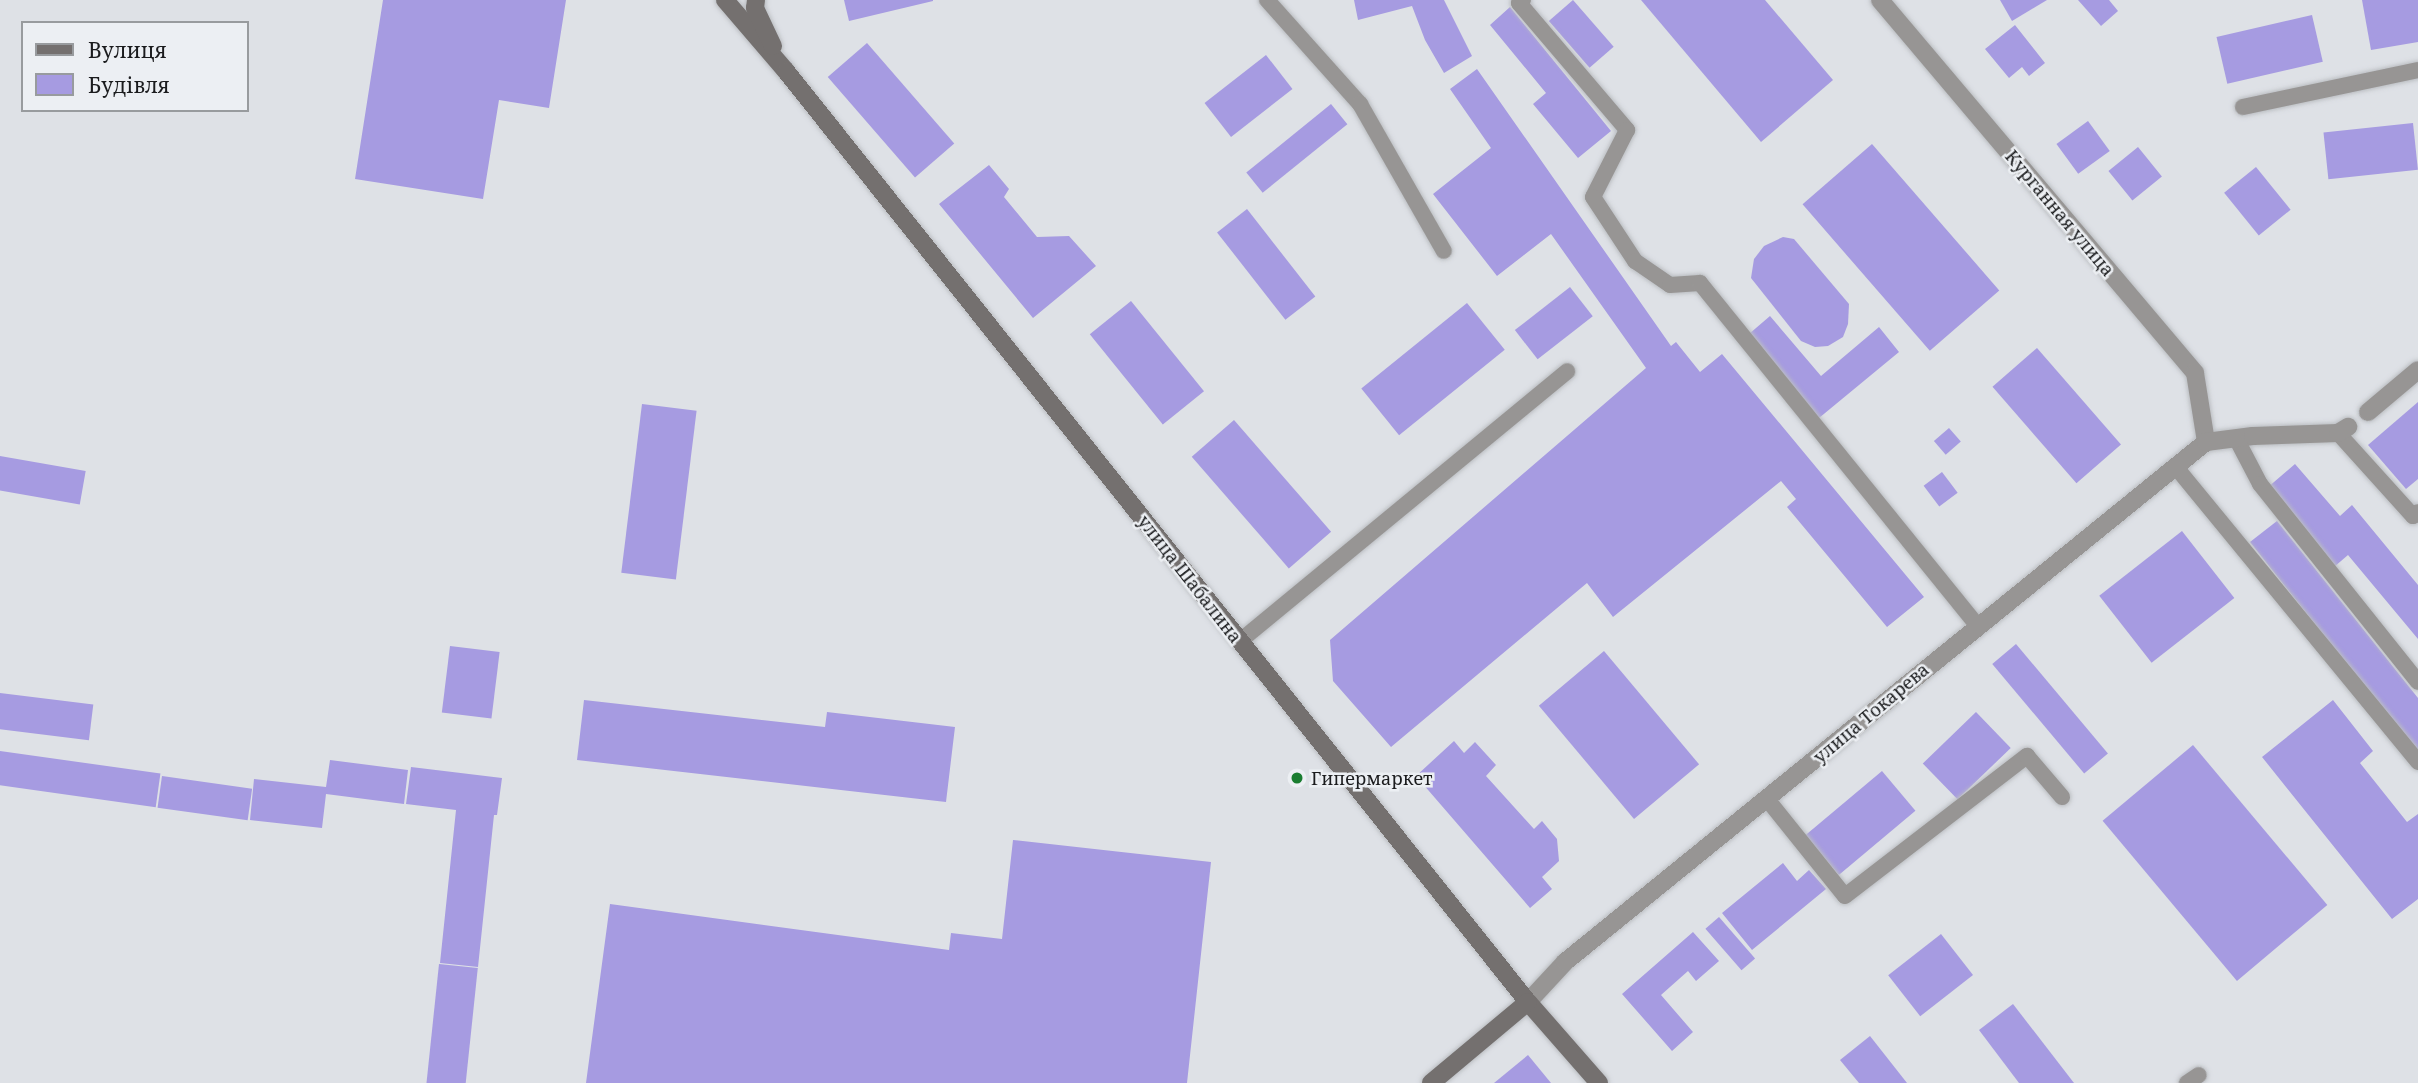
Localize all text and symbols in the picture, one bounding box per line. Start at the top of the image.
legend [21,21,248,112]
text: Вулиця [88,36,167,64]
text: Будівля [88,71,170,99]
street label: Курганная улица [2001,146,2119,280]
street label: улица Шабалина [1133,511,1247,647]
street label: улица Токарева [1809,658,1933,768]
place label: Гипермаркет [1311,767,1433,789]
marker: Гипермаркет [1289,770,1305,786]

